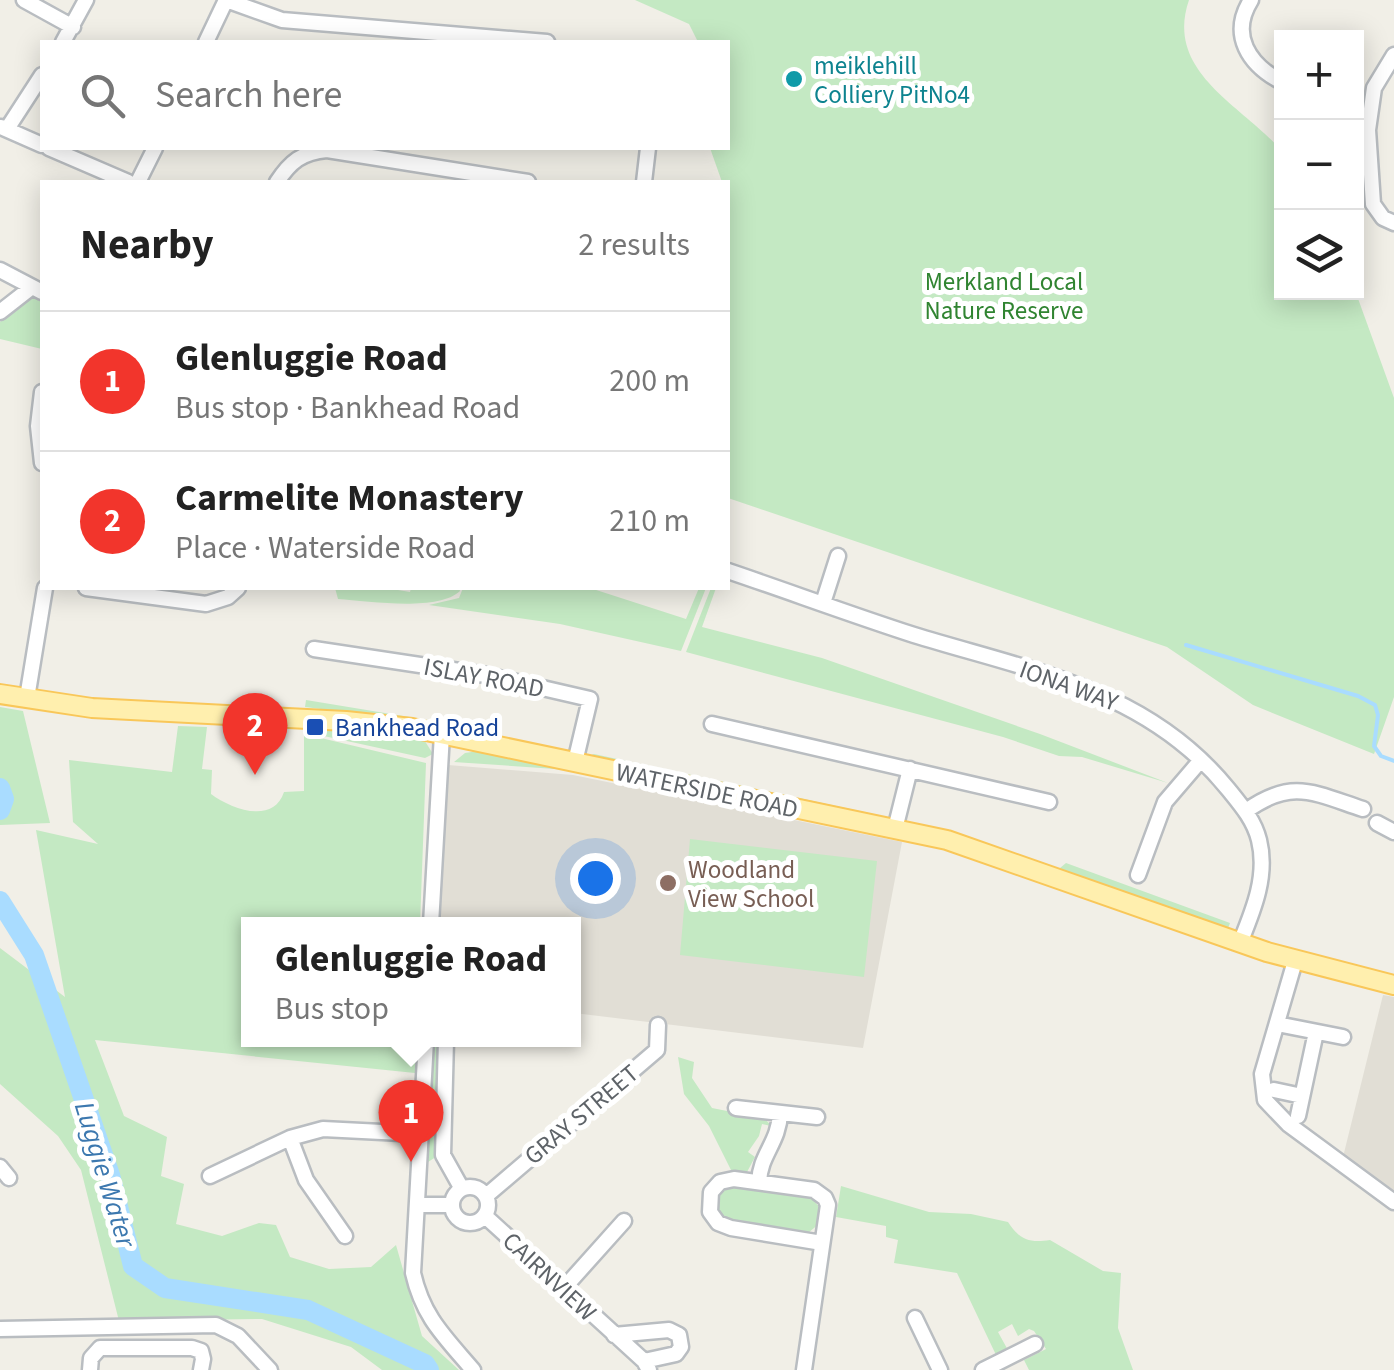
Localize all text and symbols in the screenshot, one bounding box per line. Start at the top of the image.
map controls [1274,30,1364,300]
button: + [1274,30,1364,120]
search box [40,40,730,150]
place label: meiklehill Colliery PitNo4 [814,48,970,113]
icon: search [75,68,130,123]
text: Search here [155,68,342,122]
marker: meiklehill Colliery PitNo4 [783,68,805,90]
button: − [1274,120,1364,210]
button: layers [1274,210,1364,300]
text: Nearby [80,215,214,275]
text: 2 results [578,222,690,268]
park label: Merkland Local Nature Reserve [925,264,1083,329]
text: Glenluggie Road [175,331,448,385]
text: 1 [104,358,121,404]
text: 200 m [609,358,690,404]
text: Bus stop · Bankhead Road [175,385,520,431]
text: Carmelite Monastery [175,471,524,525]
text: 2 [104,498,121,544]
text: 210 m [609,498,690,544]
text: Place · Waterside Road [175,525,476,571]
street label: ISLAY ROAD [421,649,547,707]
street label: IONA WAY [1014,651,1123,720]
pin: 2 [222,692,288,775]
place label: Bankhead Road [335,710,499,746]
marker: Bankhead Road [304,716,326,738]
street label: WATERSIDE ROAD [612,754,801,828]
place label: Woodland View School [688,852,814,917]
your location [570,853,621,904]
marker: Woodland View School [657,872,679,894]
popup [241,917,581,1047]
text: Glenluggie Road [275,932,547,986]
text: Bus stop [275,986,389,1032]
street label: GRAY STREET [516,1056,647,1174]
pin: 1 [378,1080,444,1162]
water label: Luggie Water [64,1097,147,1253]
street label: CAIRNVIEW [494,1224,605,1330]

